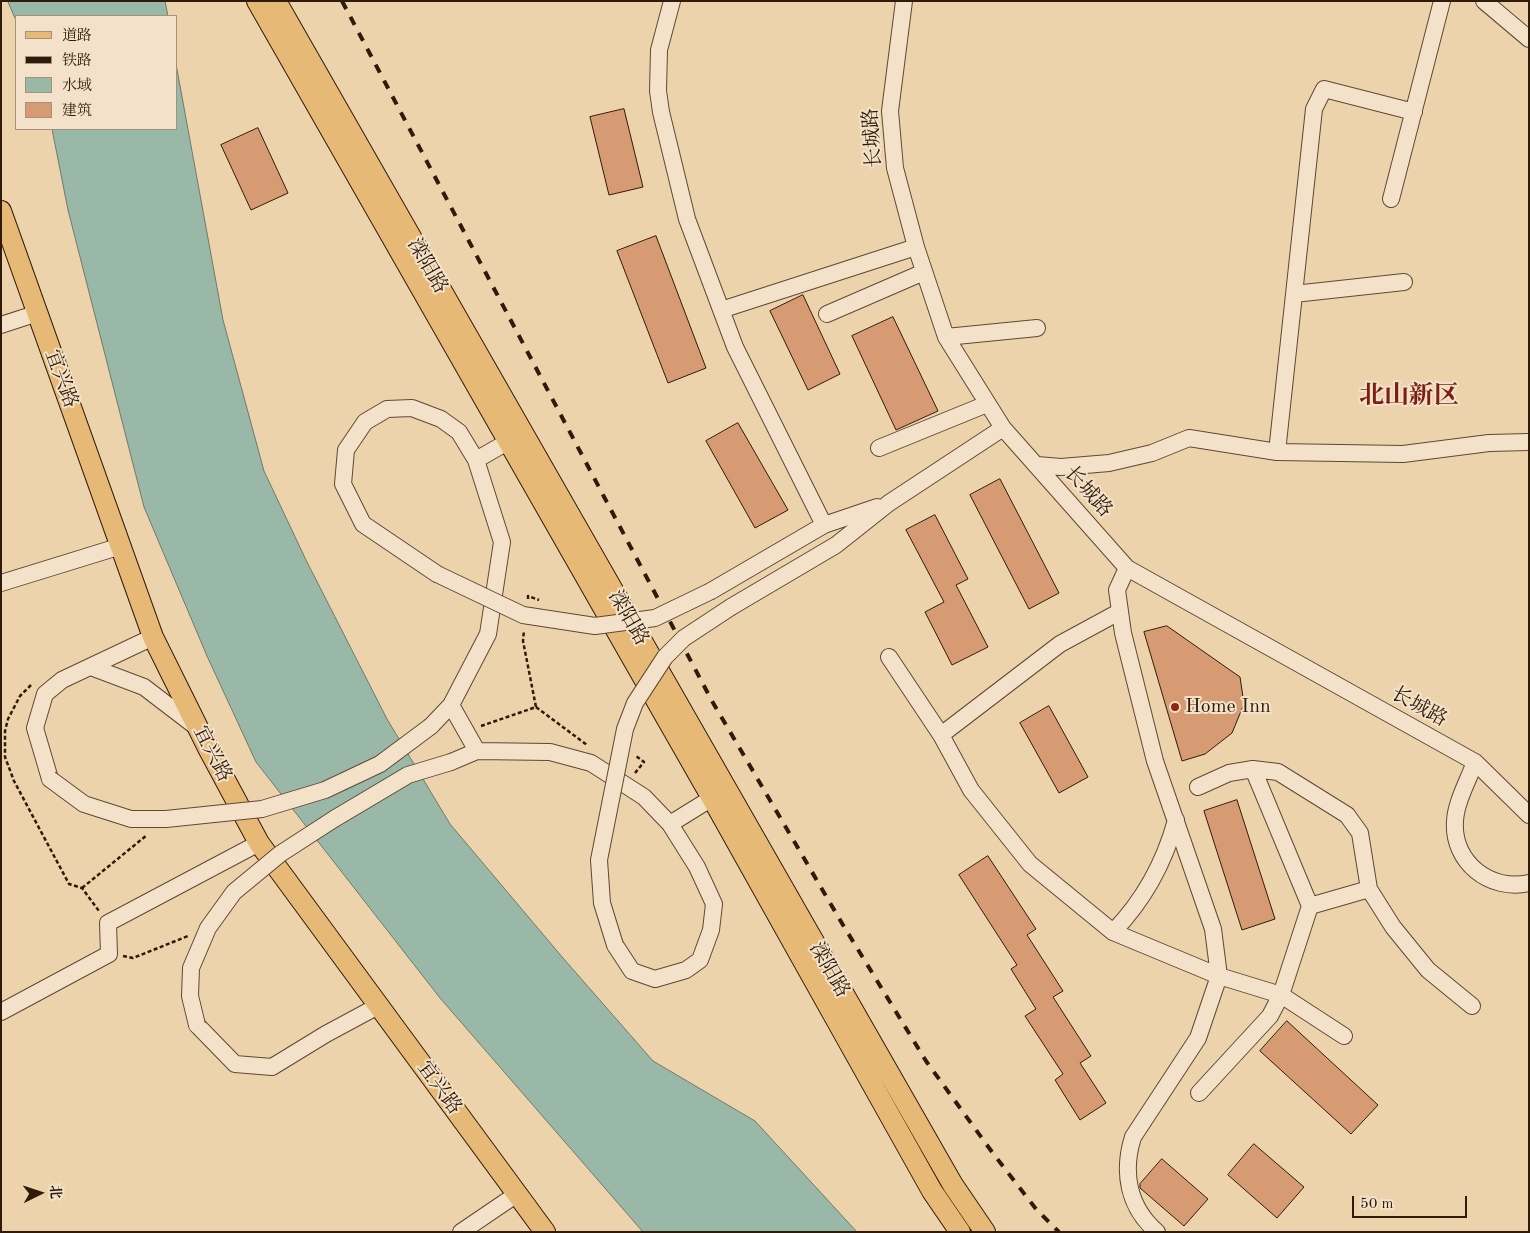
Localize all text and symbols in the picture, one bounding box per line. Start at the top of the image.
legend [15,15,178,130]
text: 道路 [62,29,92,44]
text: 铁路 [62,54,92,69]
text: 水域 [62,79,92,94]
text: 建筑 [62,104,92,119]
street label: 长城路 [859,107,887,169]
street label: 滦阳路 [402,234,452,298]
street label: 宜兴路 [39,347,83,411]
district label: 北山新区 [1359,381,1459,411]
street label: 长城路 [1059,462,1117,522]
street label: 滦阳路 [603,586,653,650]
street label: 长城路 [1387,682,1451,732]
place label: Home Inn [1185,695,1271,719]
marker: Home Inn [1169,701,1181,713]
street label: 宜兴路 [188,722,236,786]
street label: 滦阳路 [804,938,854,1002]
street label: 宜兴路 [412,1057,466,1119]
north arrow [15,1168,65,1218]
text: 北 [47,1184,62,1199]
scale bar [1355,1186,1470,1218]
text: 50 m [1360,1197,1394,1212]

